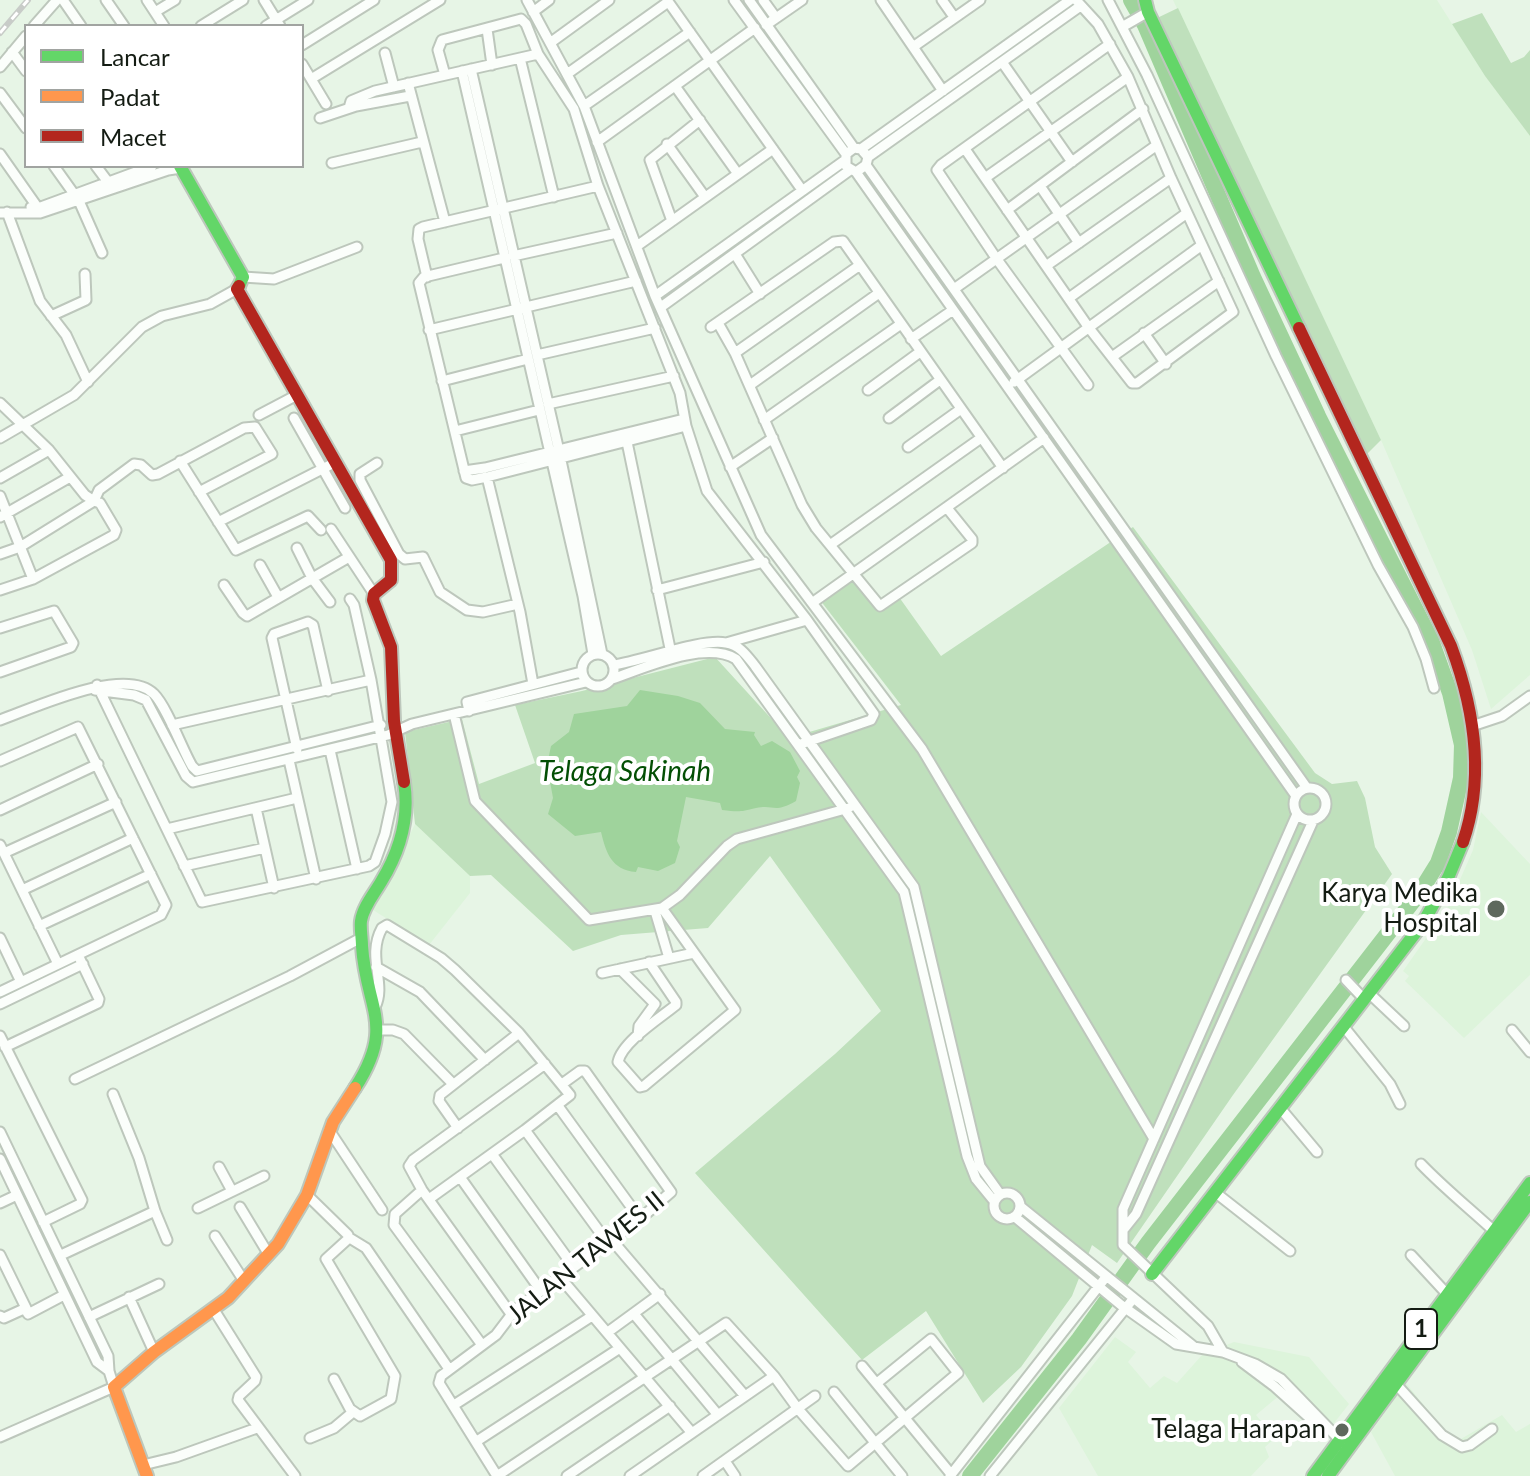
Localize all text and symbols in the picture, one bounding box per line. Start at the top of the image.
legend [24,24,304,168]
text: Lancar [100,42,170,71]
text: Padat [100,82,160,111]
text: Macet [100,122,166,151]
water label: Telaga Sakinah [539,755,711,789]
place label: Karya Medika Hospital [1321,878,1478,940]
marker: Karya Medika Hospital [1485,898,1507,920]
street label: JALAN TAWES II [501,1185,671,1331]
road number: 1 [1405,1309,1437,1349]
place label: Telaga Harapan [1151,1414,1326,1446]
marker: Telaga Harapan [1333,1421,1351,1439]

